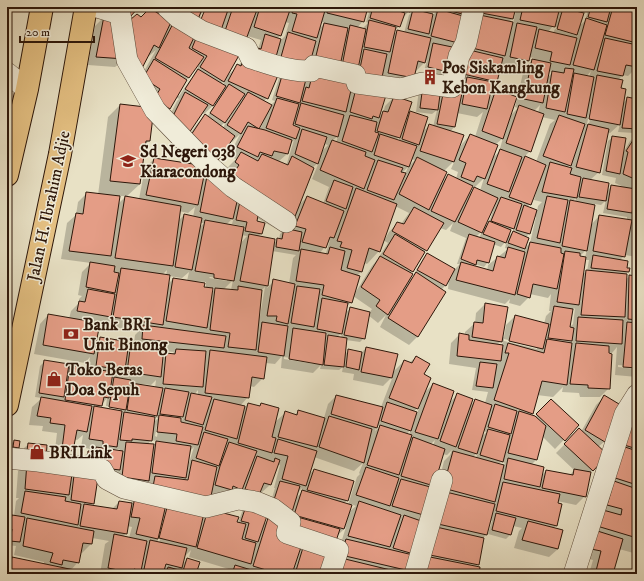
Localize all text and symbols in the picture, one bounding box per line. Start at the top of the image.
scale bar [20,18,94,44]
text: 20 m [26,25,50,40]
place label: Pos Siskamling Kebon Kangkung [442,57,560,99]
building icon: Pos Siskamling Kebon Kangkung [421,68,439,86]
street label: Jalan H. Ibrahim Adjie [22,129,76,285]
place label: Sd Negeri 038 Kiaracondong [140,141,236,183]
school or university icon: Sd Negeri 038 Kiaracondong [119,152,137,170]
place label: Bank BRI Unit Binong [83,314,168,356]
bank icon: Bank BRI Unit Binong [62,325,80,343]
place label: Toko Beras Doa Sepuh [65,359,143,401]
shop icon: Toko Beras Doa Sepuh [45,370,63,388]
place label: BRILink [49,442,112,464]
shop icon: BRILink [28,443,46,461]

